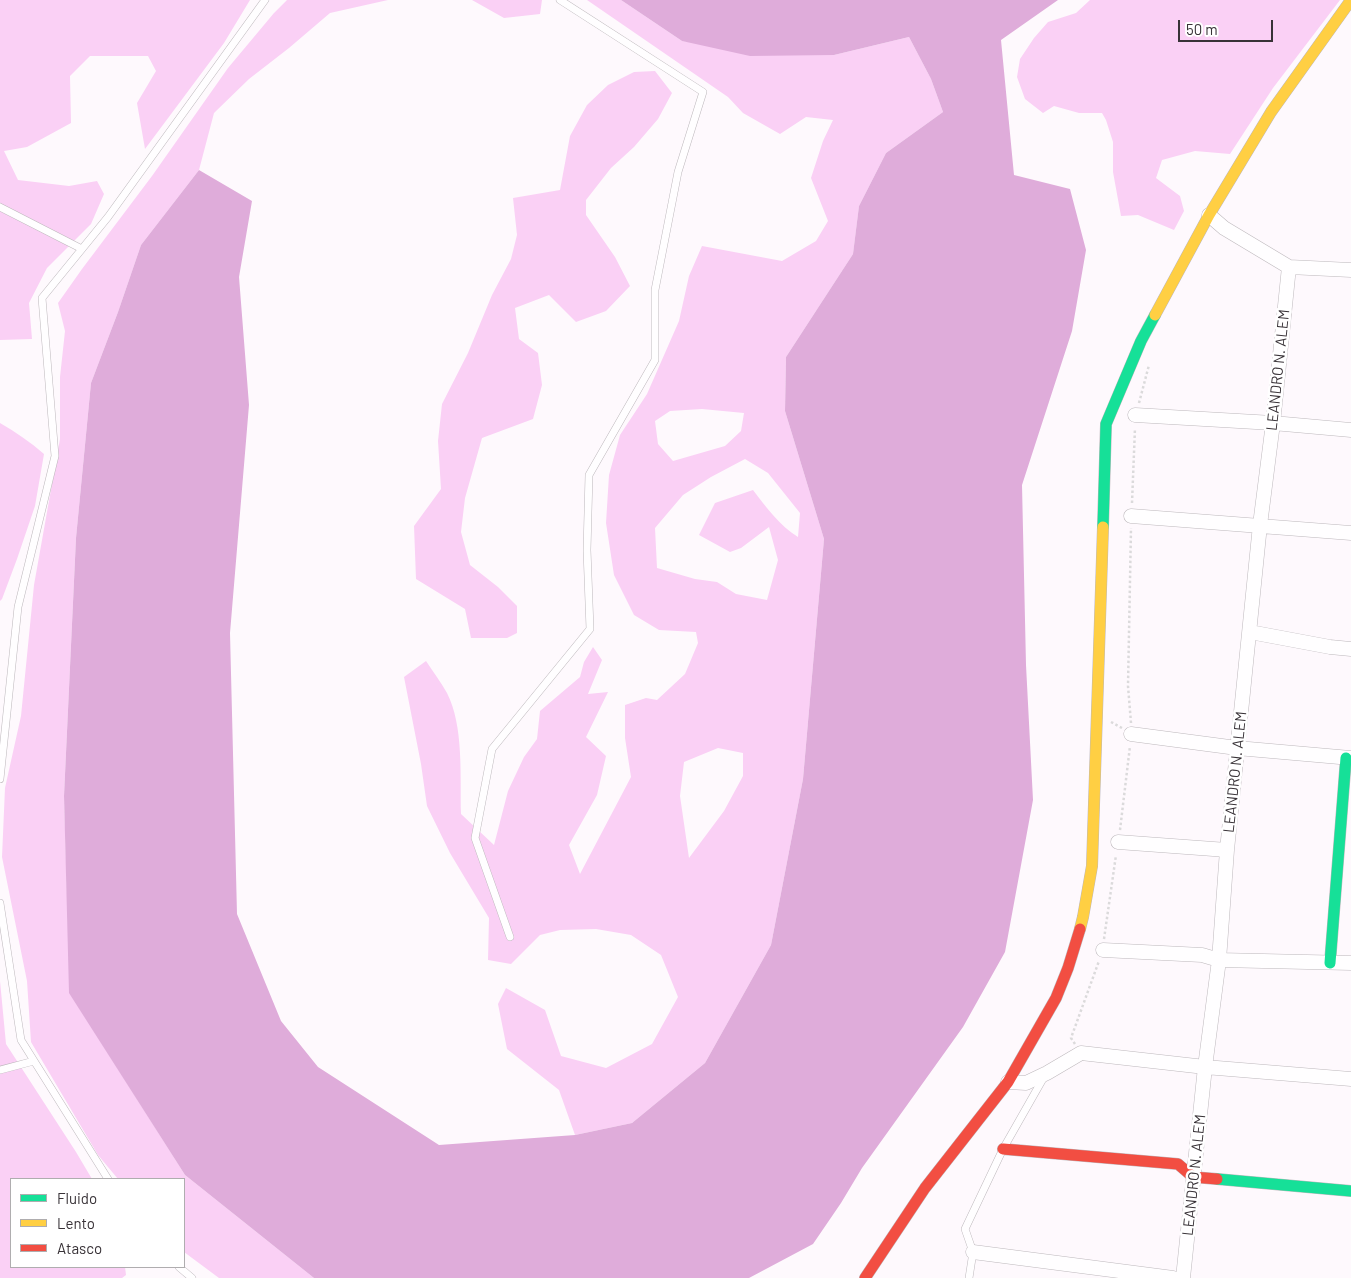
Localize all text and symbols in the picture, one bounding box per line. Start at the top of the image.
scale bar [1181,10,1276,42]
text: 50 m [1186,20,1218,38]
street label: LEANDRO N. ALEM [1263,308,1293,432]
street label: LEANDRO N. ALEM [1220,710,1250,834]
street label: LEANDRO N. ALEM [1179,1113,1209,1237]
legend [10,1178,185,1268]
text: Fluido [57,1189,97,1207]
text: Lento [57,1214,95,1232]
text: Atasco [57,1239,102,1257]

